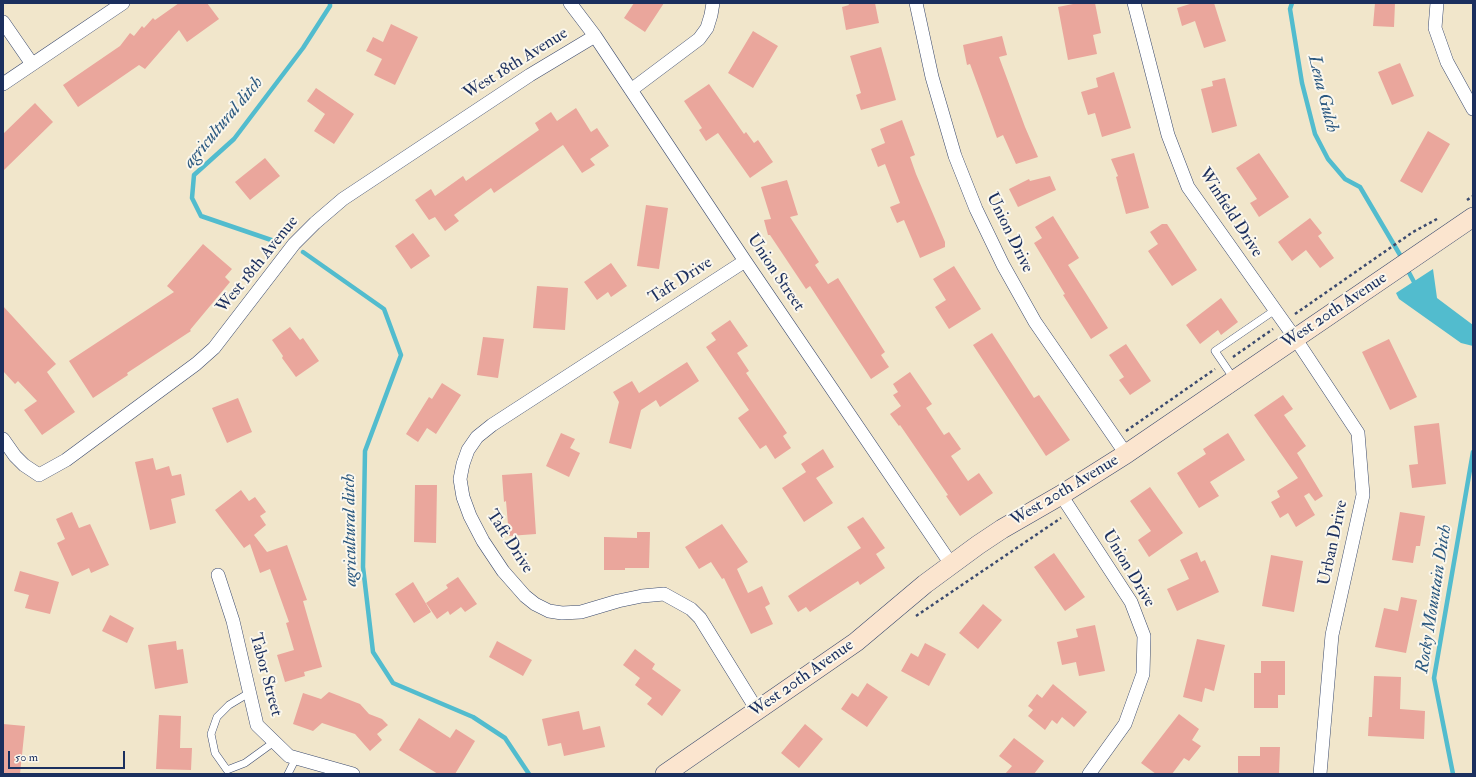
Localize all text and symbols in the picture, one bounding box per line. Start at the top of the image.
street label: West 18th Avenue [460,24,572,104]
water label: Lena Gulch [1302,53,1342,135]
water label: agricultural ditch [180,73,268,173]
street label: Winfield Drive [1194,165,1266,261]
street label: Union Drive [981,190,1037,276]
street label: West 18th Avenue [213,212,303,318]
street label: Union Street [742,231,808,315]
street label: Taft Drive [646,253,716,309]
street label: West 20th Avenue [1279,268,1391,354]
street label: West 20th Avenue [1007,451,1123,531]
water label: agricultural ditch [339,474,363,586]
street label: Urban Drive [1315,498,1353,588]
street label: Taft Drive [481,507,537,577]
water label: Rocky Mountain Ditch [1413,523,1457,675]
street label: Union Drive [1097,527,1159,611]
street label: Tabor Street [244,631,286,719]
street label: West 20th Avenue [746,636,858,722]
scale bar [10,743,127,769]
text: 50 m [15,750,38,765]

